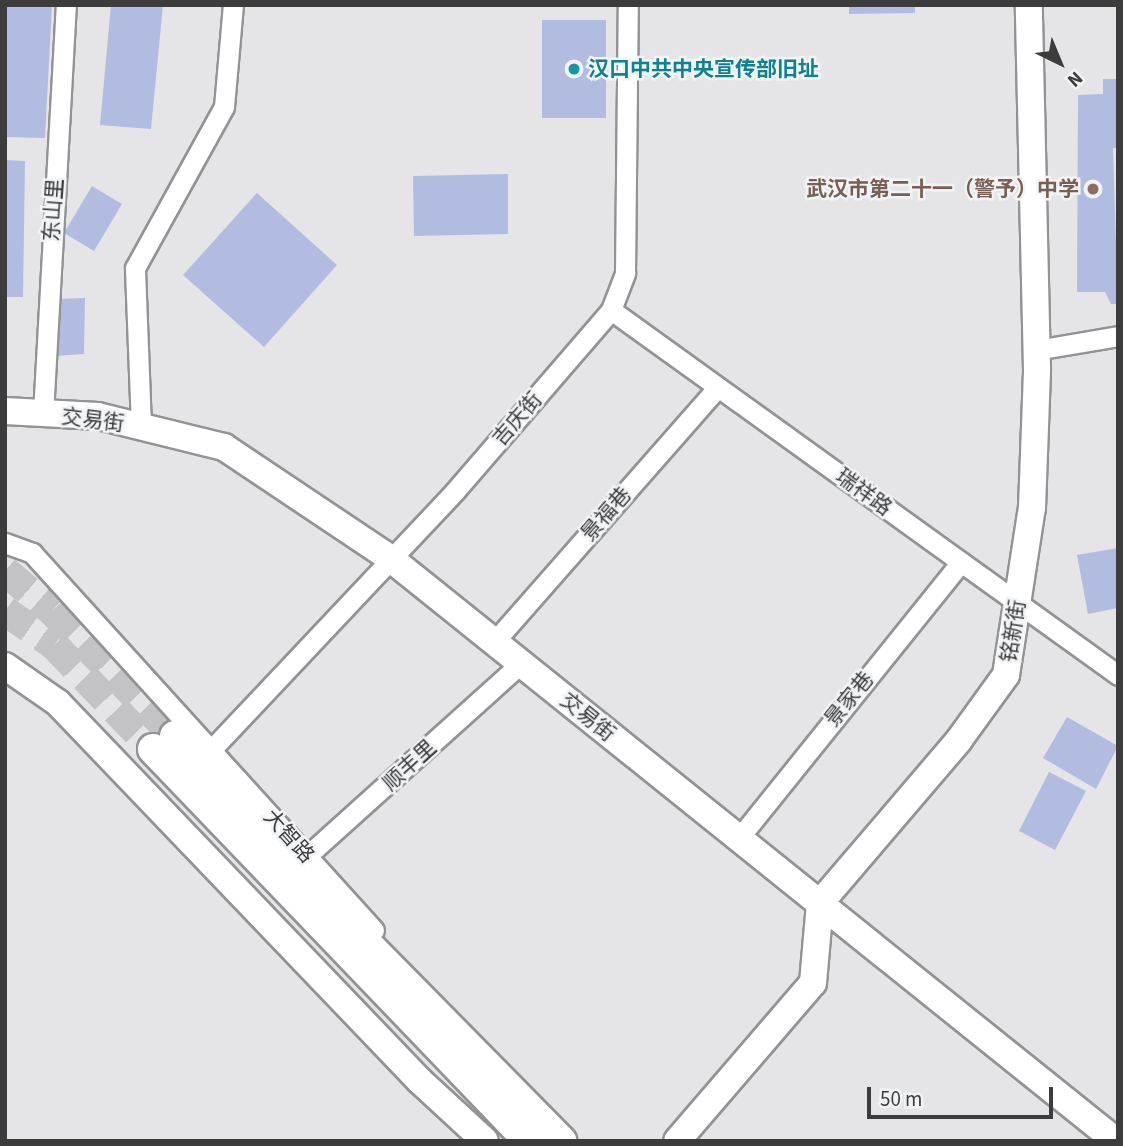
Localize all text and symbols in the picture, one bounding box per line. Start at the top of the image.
north arrow [1025,28,1095,98]
place label: 汉口中共中央宣传部旧址 [588,56,819,82]
marker: 汉口中共中央宣传部旧址 [566,61,582,77]
text: N [1061,65,1088,93]
place label: 武汉市第二十一（警予）中学 [806,176,1079,202]
street label: 东山里 [38,178,68,242]
marker: 武汉市第二十一（警予）中学 [1085,181,1101,197]
street label: 吉庆街 [487,387,547,451]
street label: 交易街 [60,404,126,436]
street label: 瑞祥路 [831,463,897,521]
street label: 景福巷 [576,482,636,546]
street label: 铭新街 [996,598,1030,664]
street label: 景家巷 [819,667,879,731]
street label: 交易街 [556,687,620,747]
street label: 顺丰里 [377,735,441,795]
street label: 大智路 [259,804,319,868]
scale bar [871,1072,1056,1116]
text: 50 m [880,1084,922,1114]

